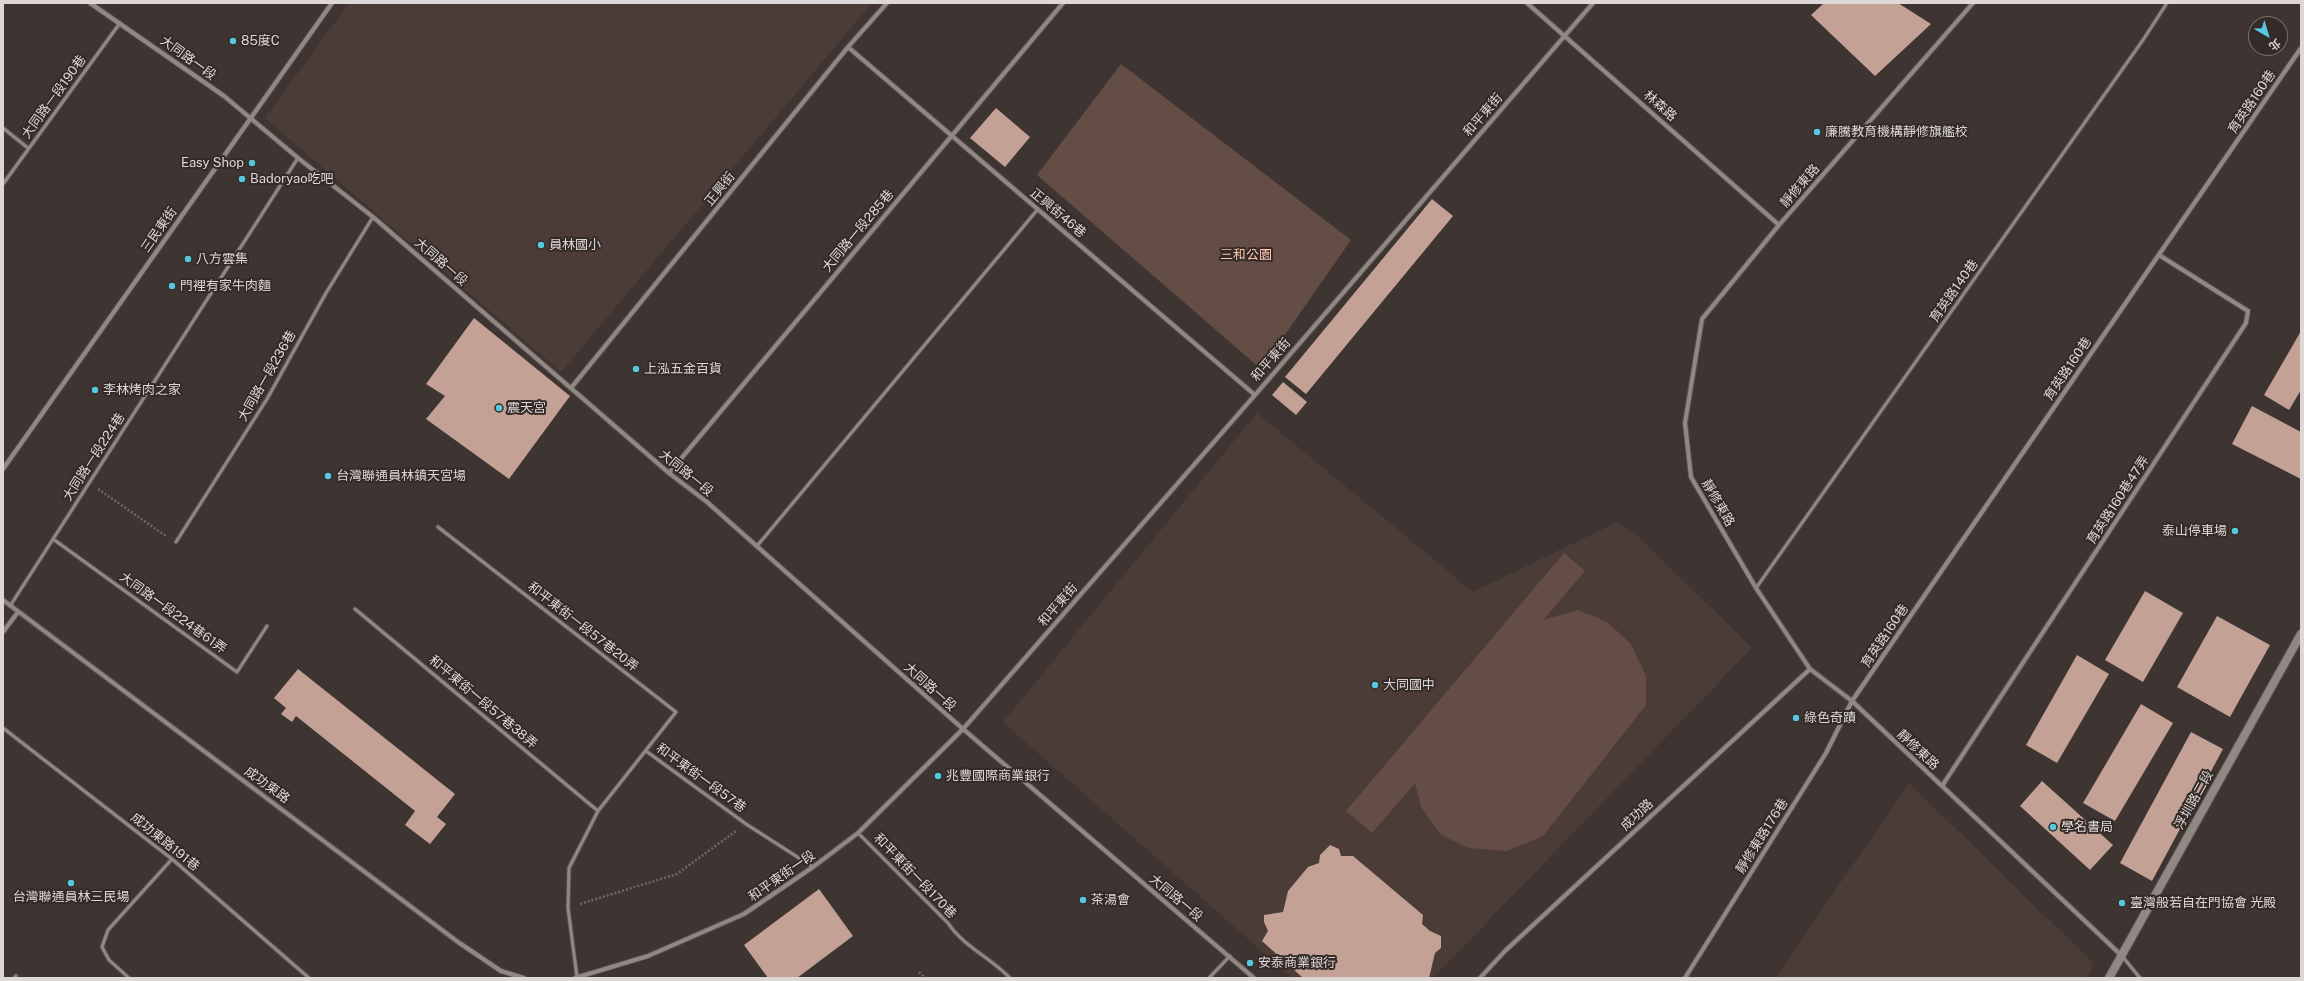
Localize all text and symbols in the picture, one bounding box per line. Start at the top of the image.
north arrow [2248,16,2288,56]
street label: 大同路一段 [157,33,219,83]
place label: 85度C [241,33,280,49]
marker: 85度C [228,36,238,46]
text: 北 [2267,37,2283,53]
street label: 大同路一段190巷 [19,52,89,142]
street label: 育英路160巷 [2225,67,2279,137]
street label: 林森路 [1640,87,1680,125]
street label: 和平東街 [1460,90,1506,140]
place label: 廉騰教育機構靜修旗艦校 [1825,124,1968,140]
marker: 廉騰教育機構靜修旗艦校 [1812,127,1822,137]
place label: Easy Shop [181,155,244,171]
marker: Easy Shop [247,158,257,168]
street label: 靜修東路 [1777,161,1823,211]
street label: 正興街 [702,169,738,209]
place label: Badoryao吃吧 [250,171,334,187]
marker: Badoryao吃吧 [237,174,247,184]
street label: 正興街46巷 [1027,185,1089,241]
street label: 大同路一段285巷 [819,187,897,275]
street label: 三民東街 [138,204,180,256]
street label: 大同路一段 [411,235,471,289]
place label: 員林國小 [549,237,601,253]
marker: 員林國小 [536,240,546,250]
park label: 三和公園 [1220,247,1272,263]
place label: 八方雲集 [196,251,248,267]
marker: 八方雲集 [183,254,193,264]
street label: 育英路140巷 [1927,256,1981,326]
place label: 門裡有家牛肉麵 [180,278,271,294]
marker: 門裡有家牛肉麵 [167,281,177,291]
street label: 大同路一段236巷 [235,328,299,424]
street label: 育英路160巷 [2041,334,2095,404]
street label: 和平東街 [1248,335,1294,385]
place label: 上泓五金百貨 [644,361,722,377]
marker: 上泓五金百貨 [631,364,641,374]
place label: 李林烤肉之家 [103,382,181,398]
marker: 李林烤肉之家 [90,385,100,395]
place label: 震天宮 [507,400,546,416]
marker: 震天宮 [494,403,504,413]
street label: 大同路一段224巷 [60,410,128,504]
street label: 大同路一段 [656,446,716,500]
street label: 育英路160巷47弄 [2084,453,2152,547]
place label: 台灣聯通員林鎮天宮場 [336,468,466,484]
marker: 台灣聯通員林鎮天宮場 [323,471,333,481]
street label: 靜修東路 [1698,477,1738,529]
place label: 泰山停車場 [2162,523,2227,539]
marker: 泰山停車場 [2230,526,2240,536]
street label: 大同路一段224巷61弄 [117,569,229,657]
street label: 和平東街一段57巷20弄 [525,579,641,675]
street label: 和平東街 [1035,580,1081,630]
street label: 育英路160巷 [1858,601,1912,671]
street label: 和平東街一段57巷38弄 [426,652,540,752]
street label: 大同路一段 [901,659,959,715]
place label: 大同國中 [1383,677,1435,693]
marker: 大同國中 [1370,680,1380,690]
place label: 綠色奇蹟 [1804,710,1856,726]
marker: 綠色奇蹟 [1791,713,1801,723]
street label: 靜修東路 [1894,727,1942,773]
street label: 和平東街一段57巷 [653,740,749,816]
street label: 成功東路 [241,763,293,807]
place label: 兆豐國際商業銀行 [946,768,1050,784]
street label: 浮圳路二段 [2171,768,2217,832]
marker: 兆豐國際商業銀行 [933,771,943,781]
street label: 靜修東路176巷 [1733,795,1791,877]
street label: 成功路 [1617,796,1657,834]
street label: 成功東路191巷 [128,810,202,874]
place label: 學名書局 [2061,819,2113,835]
marker: 學名書局 [2048,822,2058,832]
street label: 和平東街一段170巷 [871,830,959,922]
street label: 和平東街一段 [746,847,818,905]
street label: 大同路一段 [1146,871,1206,925]
marker: 台灣聯通員林三民場 [66,878,76,888]
place label: 台灣聯通員林三民場 [13,889,129,905]
place label: 茶湯會 [1091,892,1130,908]
marker: 茶湯會 [1078,895,1088,905]
place label: 臺灣般若自在門協會 光殿 [2130,895,2276,911]
marker: 臺灣般若自在門協會 光殿 [2117,898,2127,908]
place label: 安泰商業銀行 [1258,955,1336,971]
marker: 安泰商業銀行 [1245,958,1255,968]

